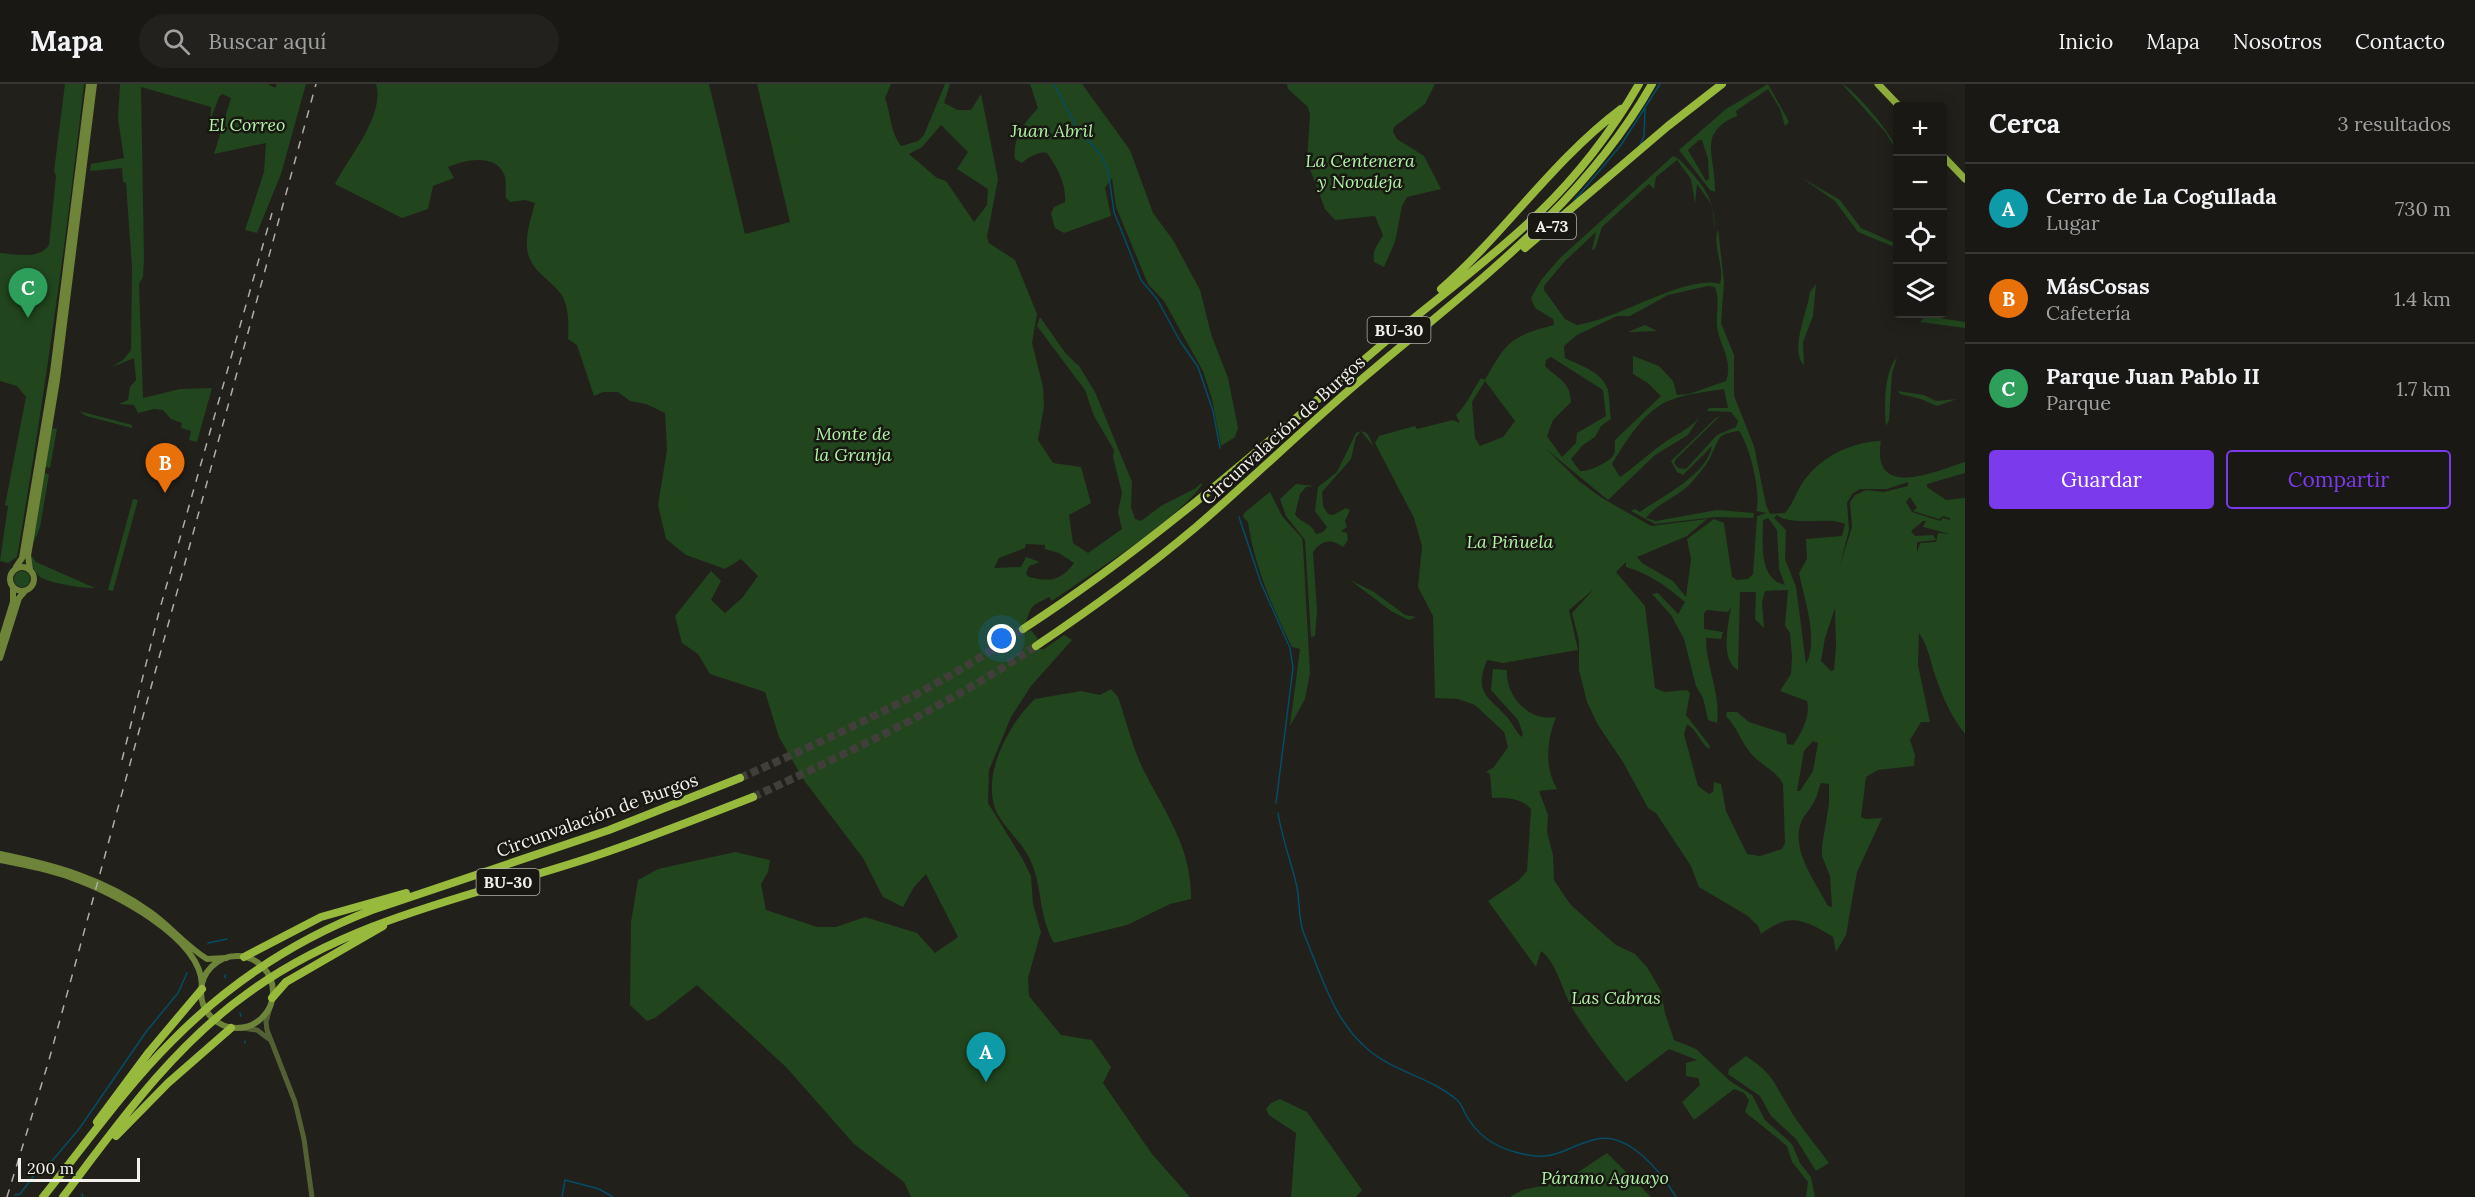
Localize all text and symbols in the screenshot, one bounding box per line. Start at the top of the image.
search box [139,14,559,68]
text: Mapa [30,23,103,59]
icon: search [160,25,193,58]
text: Buscar aquí [208,27,327,55]
text: Inicio [2058,28,2113,55]
text: Mapa [2146,28,2200,55]
text: Nosotros [2233,28,2322,55]
text: Contacto [2355,28,2445,55]
map controls [1893,102,1947,318]
button: + [1893,102,1947,156]
text: Cerca [1989,107,2060,140]
text: 3 resultados [2338,111,2451,136]
park label: El Correo [209,113,285,136]
park label: Juan Abril [1010,119,1093,142]
park label: La Centenera y Novaleja [1305,149,1415,193]
button: − [1893,156,1947,210]
text: Cerro de La Cogullada [2046,182,2277,210]
text: A [2002,196,2015,221]
text: 730 m [2395,196,2451,221]
button: locate [1893,210,1947,264]
text: Lugar [2046,210,2100,235]
road number: A-73 [1528,213,1576,239]
button: layers [1893,264,1947,318]
pin: C [9,268,48,318]
text: MásCosas [2046,272,2150,300]
text: B [2002,286,2015,311]
text: 1.4 km [2394,286,2451,311]
text: Cafetería [2046,300,2131,325]
road number: BU-30 [1368,317,1430,343]
street label: Circunvalación de Burgos [1196,350,1370,510]
text: Parque Juan Pablo II [2046,362,2260,390]
text: C [2002,376,2015,401]
text: 1.7 km [2396,376,2451,401]
text: Parque [2046,390,2111,415]
park label: Monte de la Granja [814,422,892,466]
pin: B [146,444,184,493]
button: Guardar [1989,450,2214,509]
button: Compartir [2226,450,2451,509]
park label: La Piñuela [1467,530,1554,553]
your location [987,624,1016,653]
street label: Circunvalación de Burgos [493,768,701,862]
road number: BU-30 [476,869,540,895]
park label: Las Cabras [1571,986,1661,1009]
pin: A [966,1032,1006,1082]
scale bar [18,1155,140,1182]
text: 200 m [27,1158,74,1178]
park label: Páramo Aguayo [1541,1166,1669,1189]

